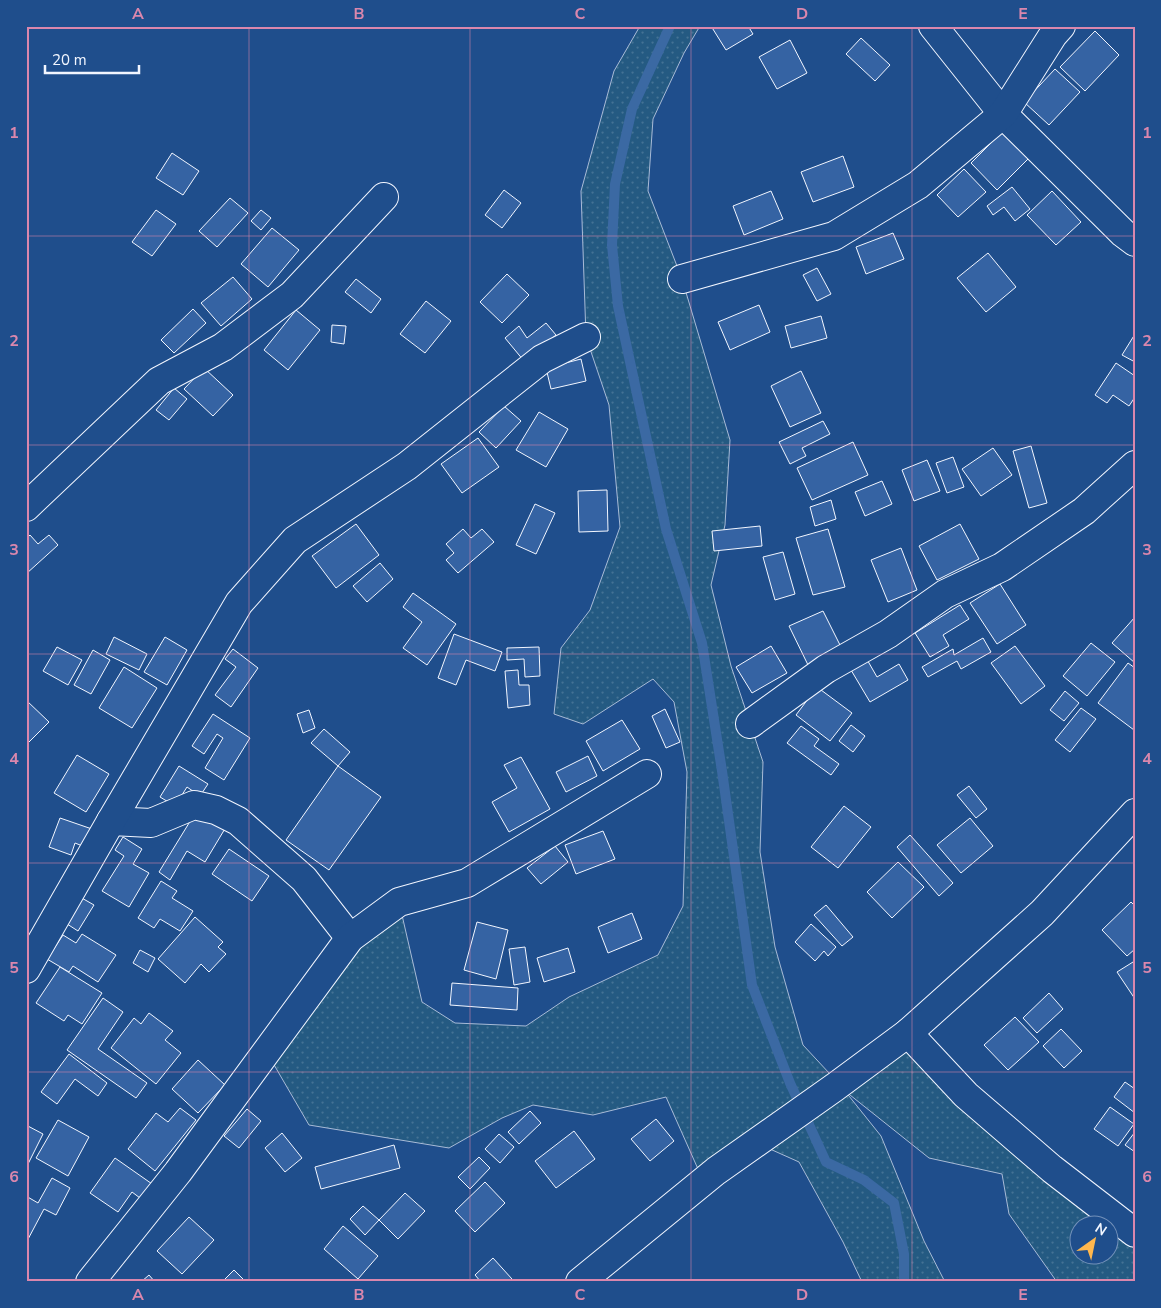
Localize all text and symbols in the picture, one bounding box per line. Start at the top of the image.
text: A [132,3,144,25]
text: B [353,3,365,25]
text: C [575,3,586,25]
text: D [796,3,808,25]
text: E [1018,3,1028,25]
scale bar [45,42,139,74]
text: 20 m [52,50,87,70]
text: 1 [9,122,19,144]
text: 1 [1142,122,1152,144]
text: 2 [9,330,19,352]
text: 2 [1142,330,1152,352]
text: 3 [9,539,19,561]
text: 3 [1142,539,1152,561]
text: 4 [9,748,19,770]
text: 4 [1142,748,1152,770]
text: 5 [9,957,19,979]
text: 5 [1142,957,1152,979]
text: 6 [9,1166,19,1188]
text: 6 [1142,1166,1152,1188]
north arrow [1068,1216,1118,1266]
text: N [1091,1219,1110,1240]
text: A [132,1284,144,1306]
text: B [353,1284,365,1306]
text: C [575,1284,586,1306]
text: D [796,1284,808,1306]
text: E [1018,1284,1028,1306]

